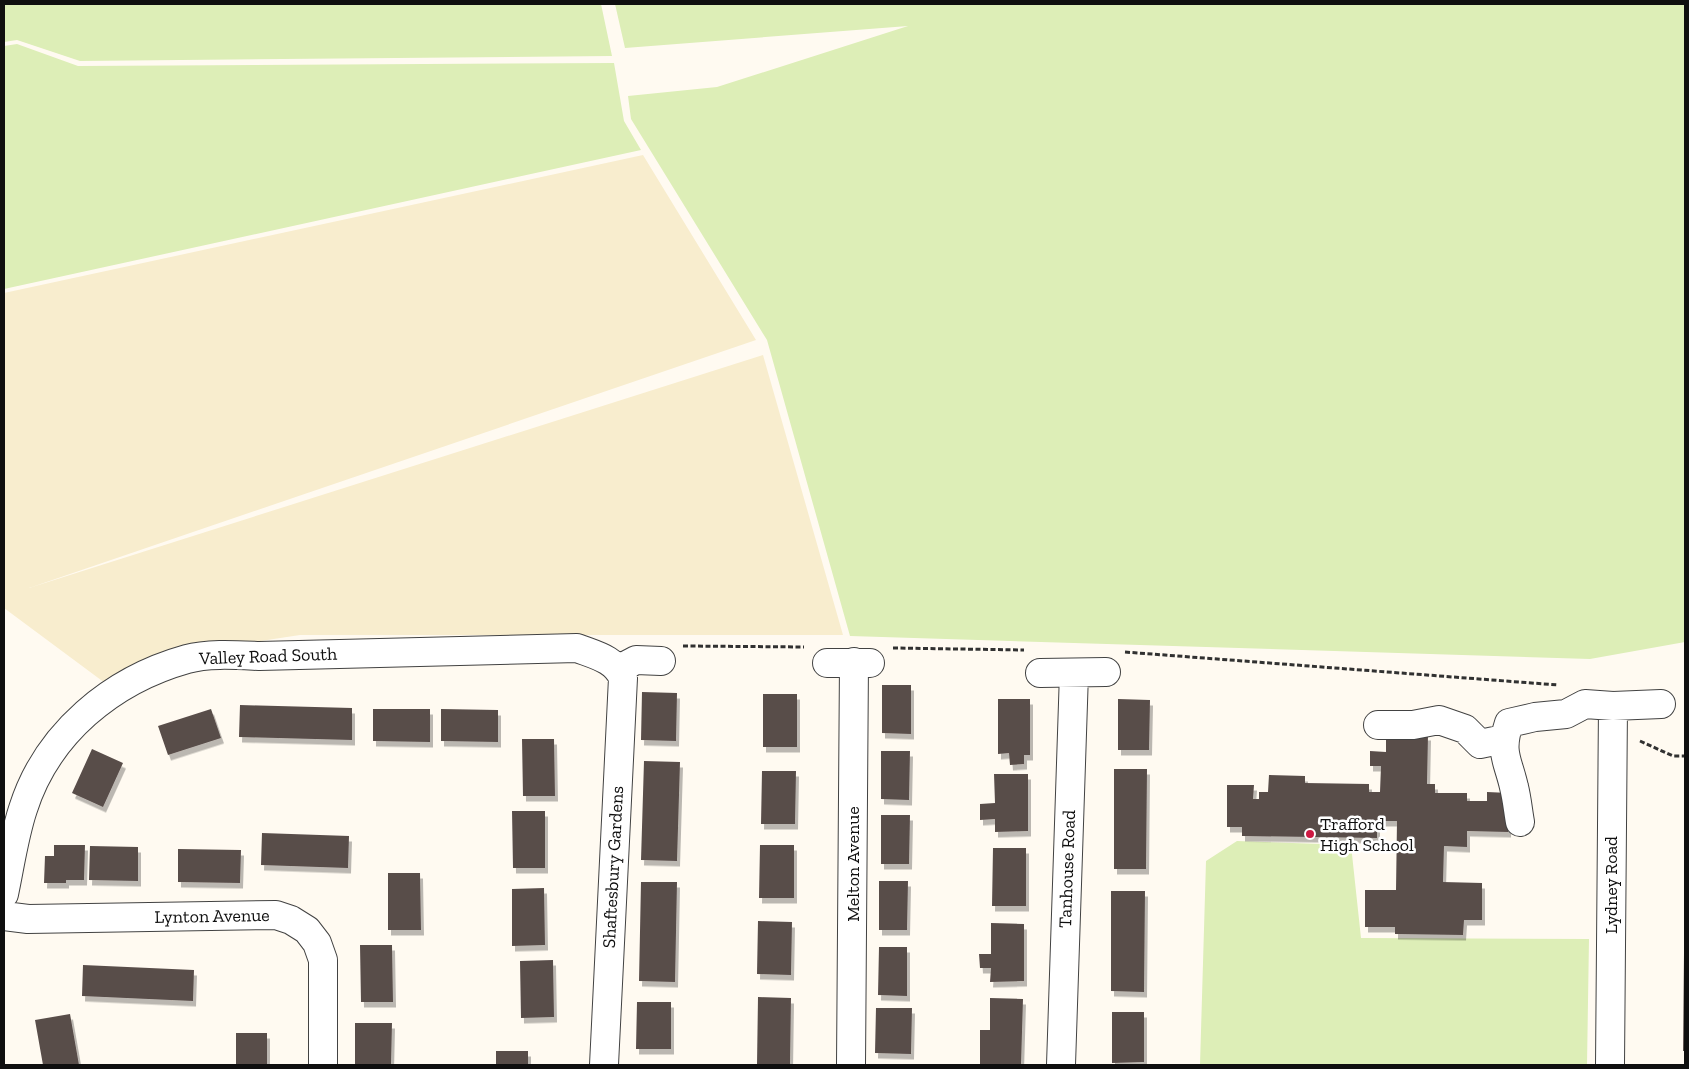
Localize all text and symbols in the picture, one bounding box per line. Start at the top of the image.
street label: Valley Road South [198,643,337,669]
street label: Shaftesbury Gardens [598,785,628,949]
street label: Melton Avenue [842,806,864,922]
street label: Tanhouse Road [1054,809,1080,928]
place label: Trafford High School [1320,813,1414,856]
marker: Trafford High School [1304,828,1316,840]
street label: Lydney Road [1600,836,1622,934]
street label: Lynton Avenue [154,904,270,928]

